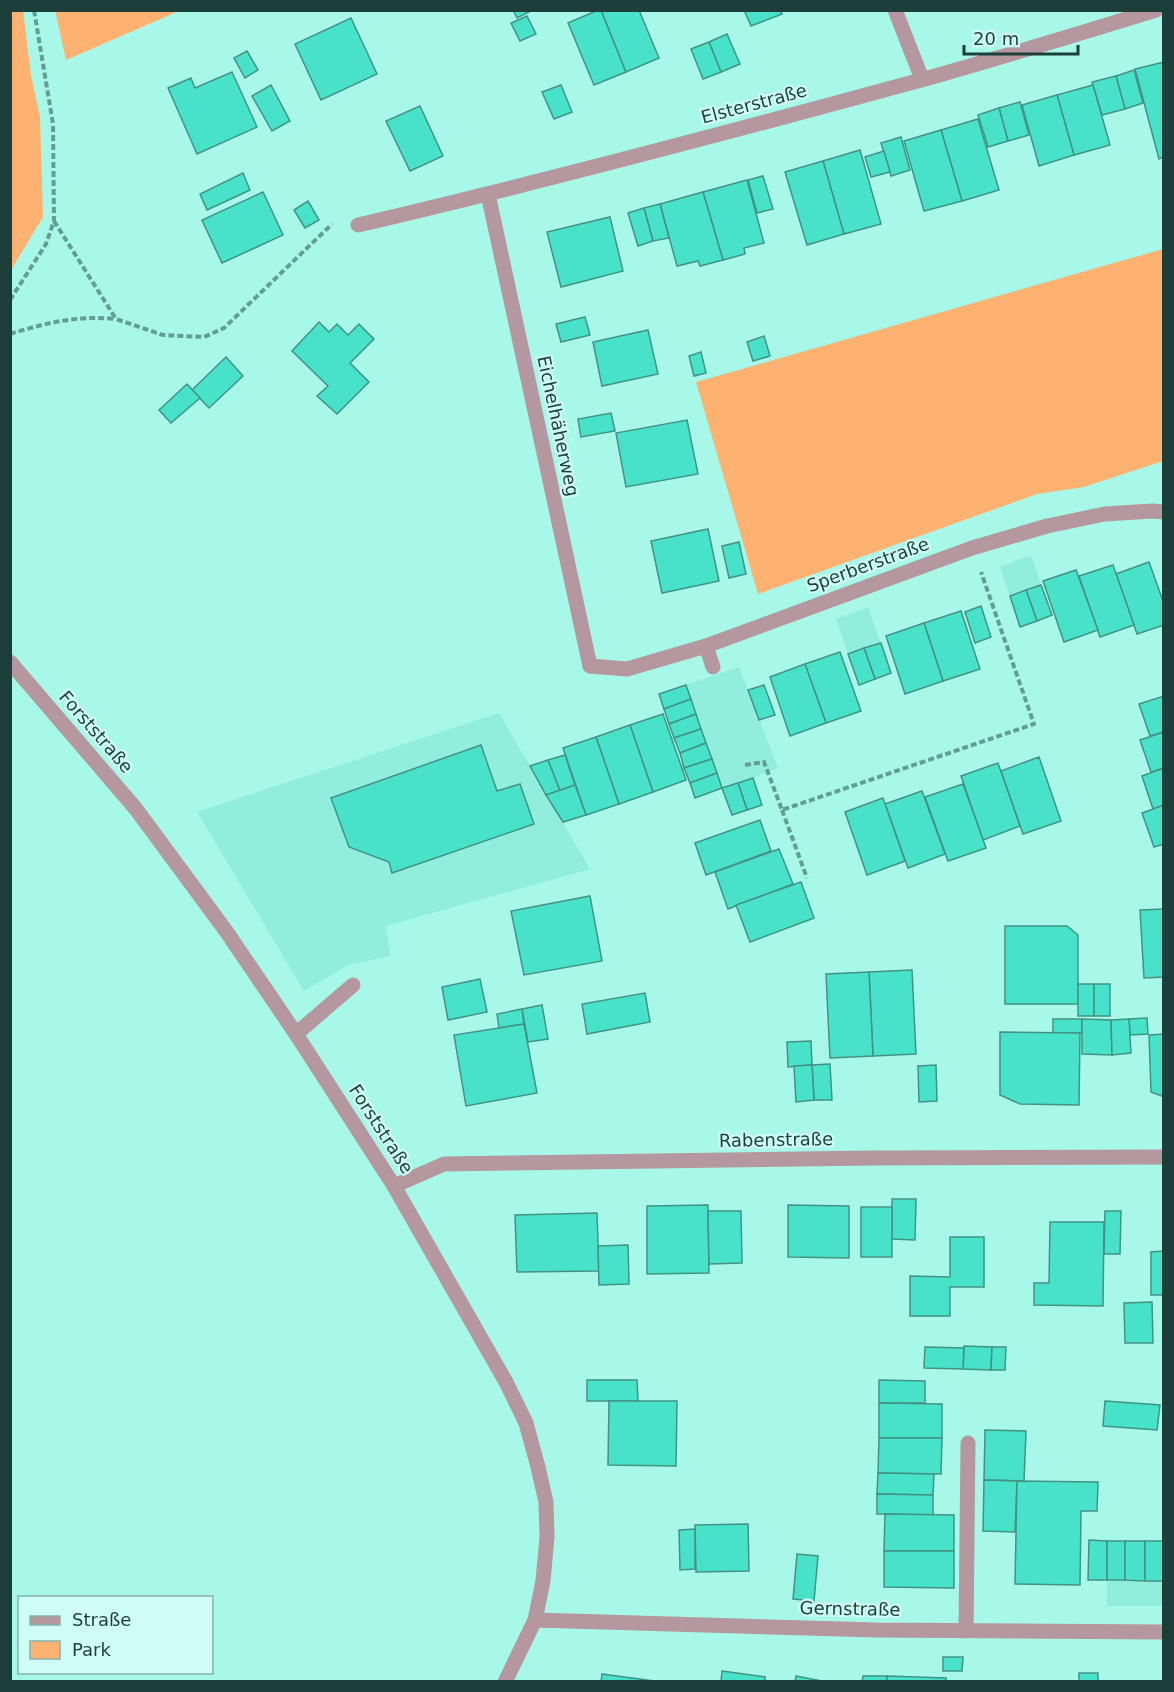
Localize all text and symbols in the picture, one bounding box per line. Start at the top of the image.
scale bar [964,18,1078,56]
text: 20 m [973,28,1019,49]
street label: Elsterstraße [699,79,809,128]
street label: Eichelhäherweg [533,354,584,498]
street label: Sperberstraße [804,533,932,596]
street label: Forststraße [55,686,138,777]
street label: Forststraße [345,1080,418,1177]
street label: Rabenstraße [719,1128,833,1151]
legend [18,1596,213,1674]
street label: Gernstraße [799,1597,901,1620]
text: Straße [72,1609,131,1630]
text: Park [72,1639,111,1660]

